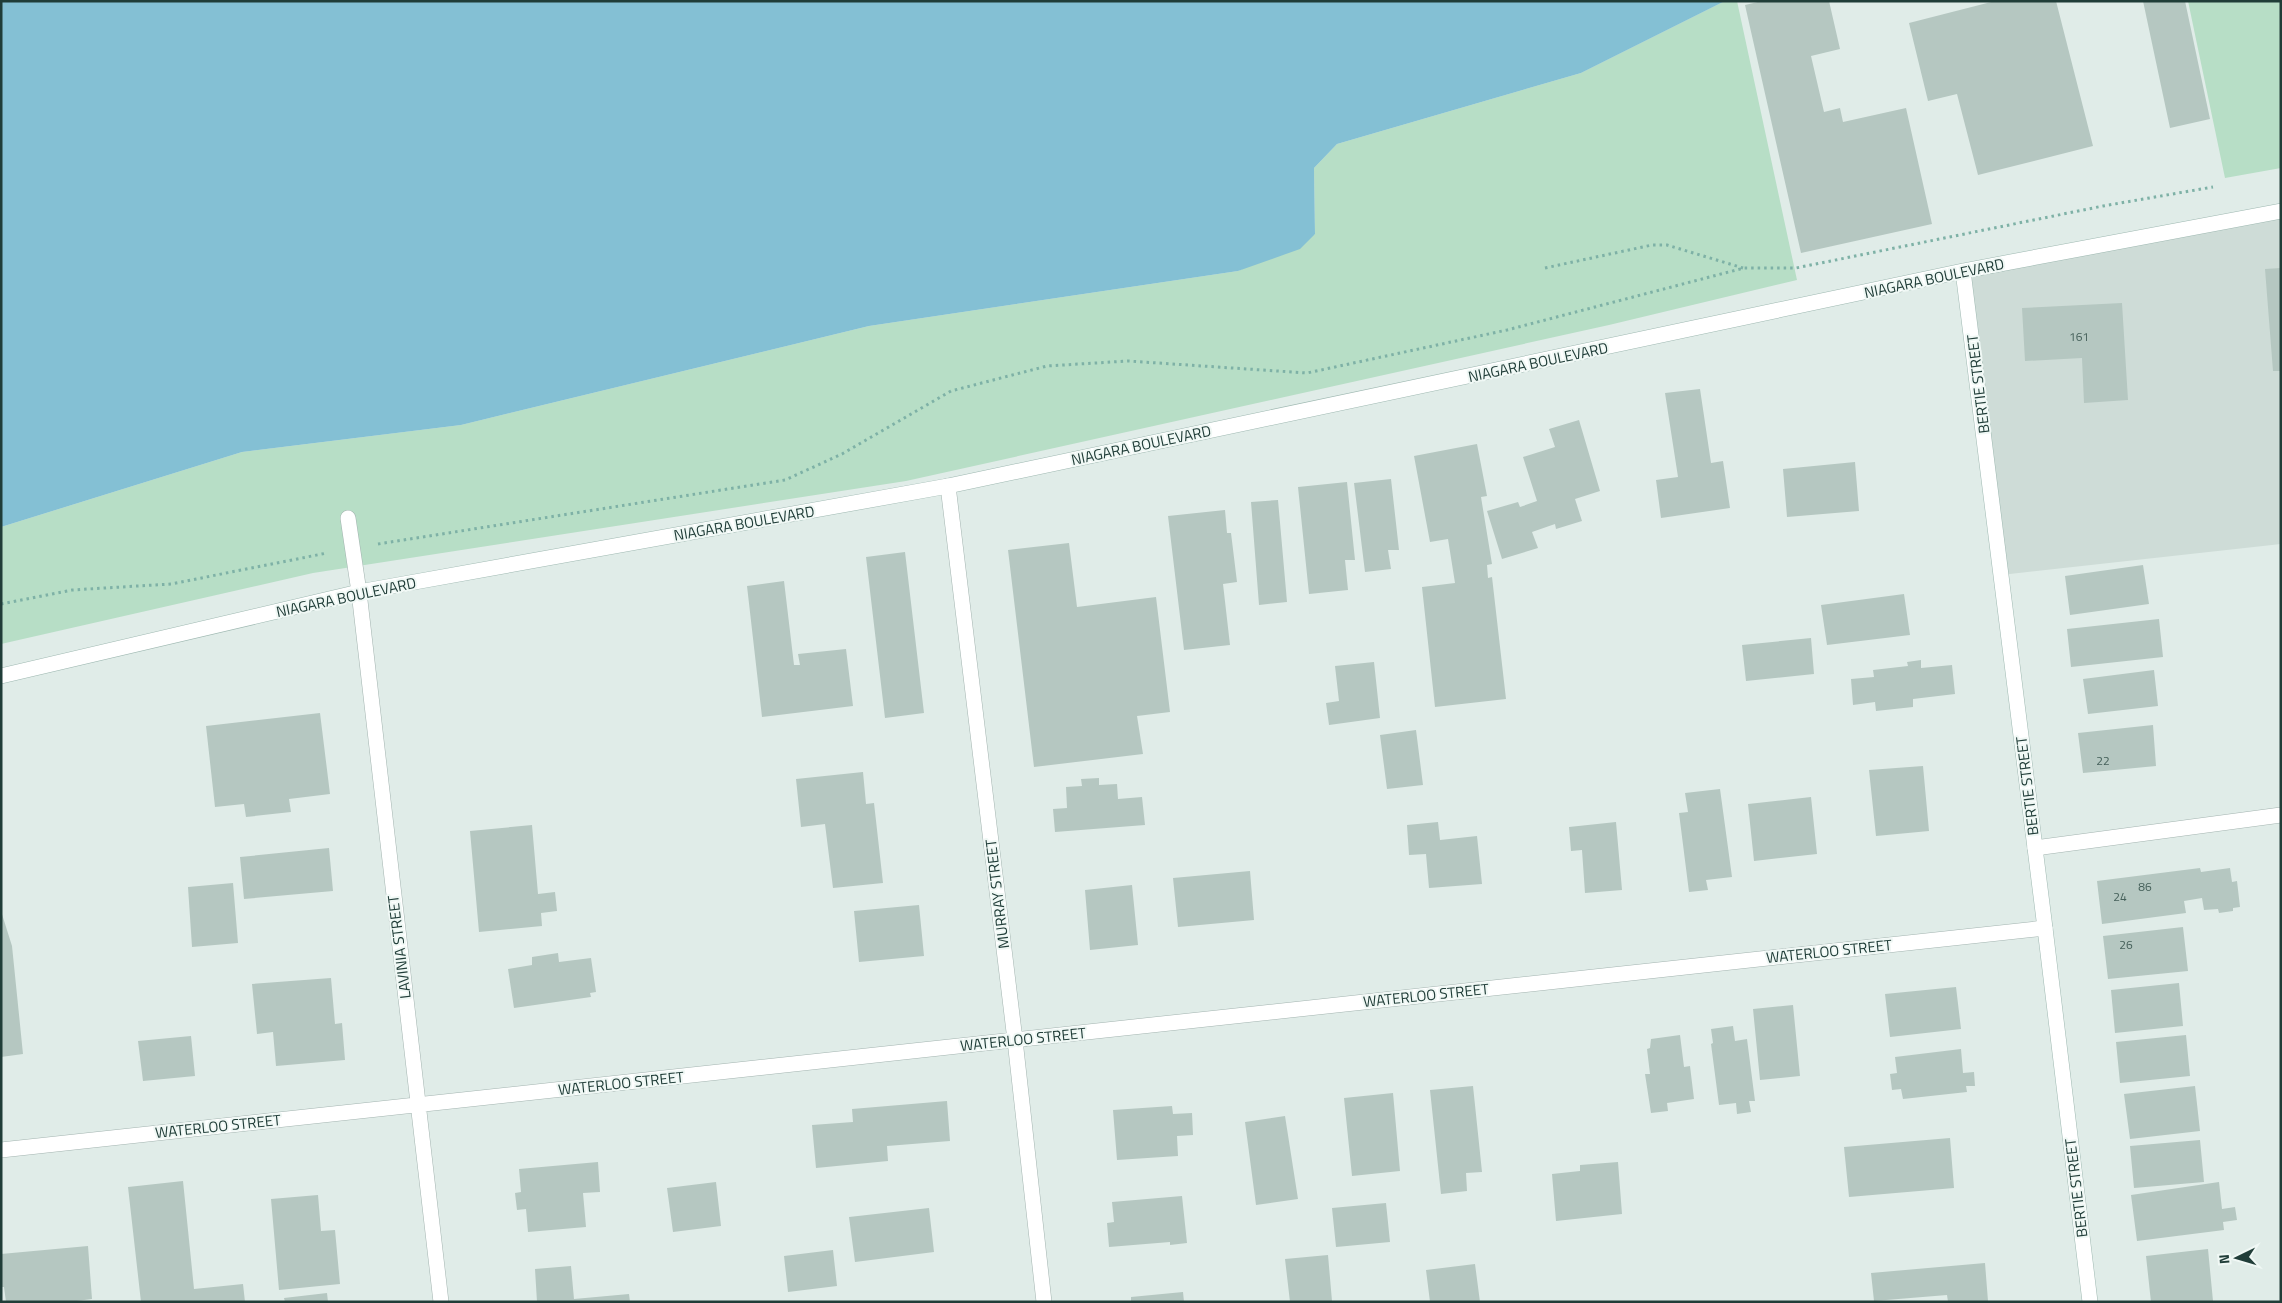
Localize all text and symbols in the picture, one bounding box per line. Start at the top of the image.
street label: NIAGARA BOULEVARD [1862,252,2006,304]
house number: 161 [2069,327,2089,346]
street label: BERTIE STREET [1961,333,1995,435]
street label: NIAGARA BOULEVARD [1466,336,1610,388]
street label: NIAGARA BOULEVARD [1069,419,1213,471]
street label: NIAGARA BOULEVARD [672,499,816,547]
street label: NIAGARA BOULEVARD [274,571,418,623]
street label: BERTIE STREET [2010,735,2044,837]
house number: 22 [2096,751,2110,770]
street label: MURRAY STREET [979,838,1015,950]
house number: 86 [2138,877,2152,896]
house number: 24 [2113,887,2127,906]
street label: LAVINIA STREET [381,894,417,1000]
street label: WATERLOO STREET [1765,933,1893,969]
house number: 26 [2119,935,2133,954]
street label: WATERLOO STREET [1362,977,1490,1013]
street label: WATERLOO STREET [959,1021,1087,1057]
street label: WATERLOO STREET [557,1065,685,1101]
street label: WATERLOO STREET [154,1108,282,1144]
street label: BERTIE STREET [2059,1137,2093,1239]
north arrow [2212,1233,2262,1283]
text: N [2213,1253,2234,1265]

